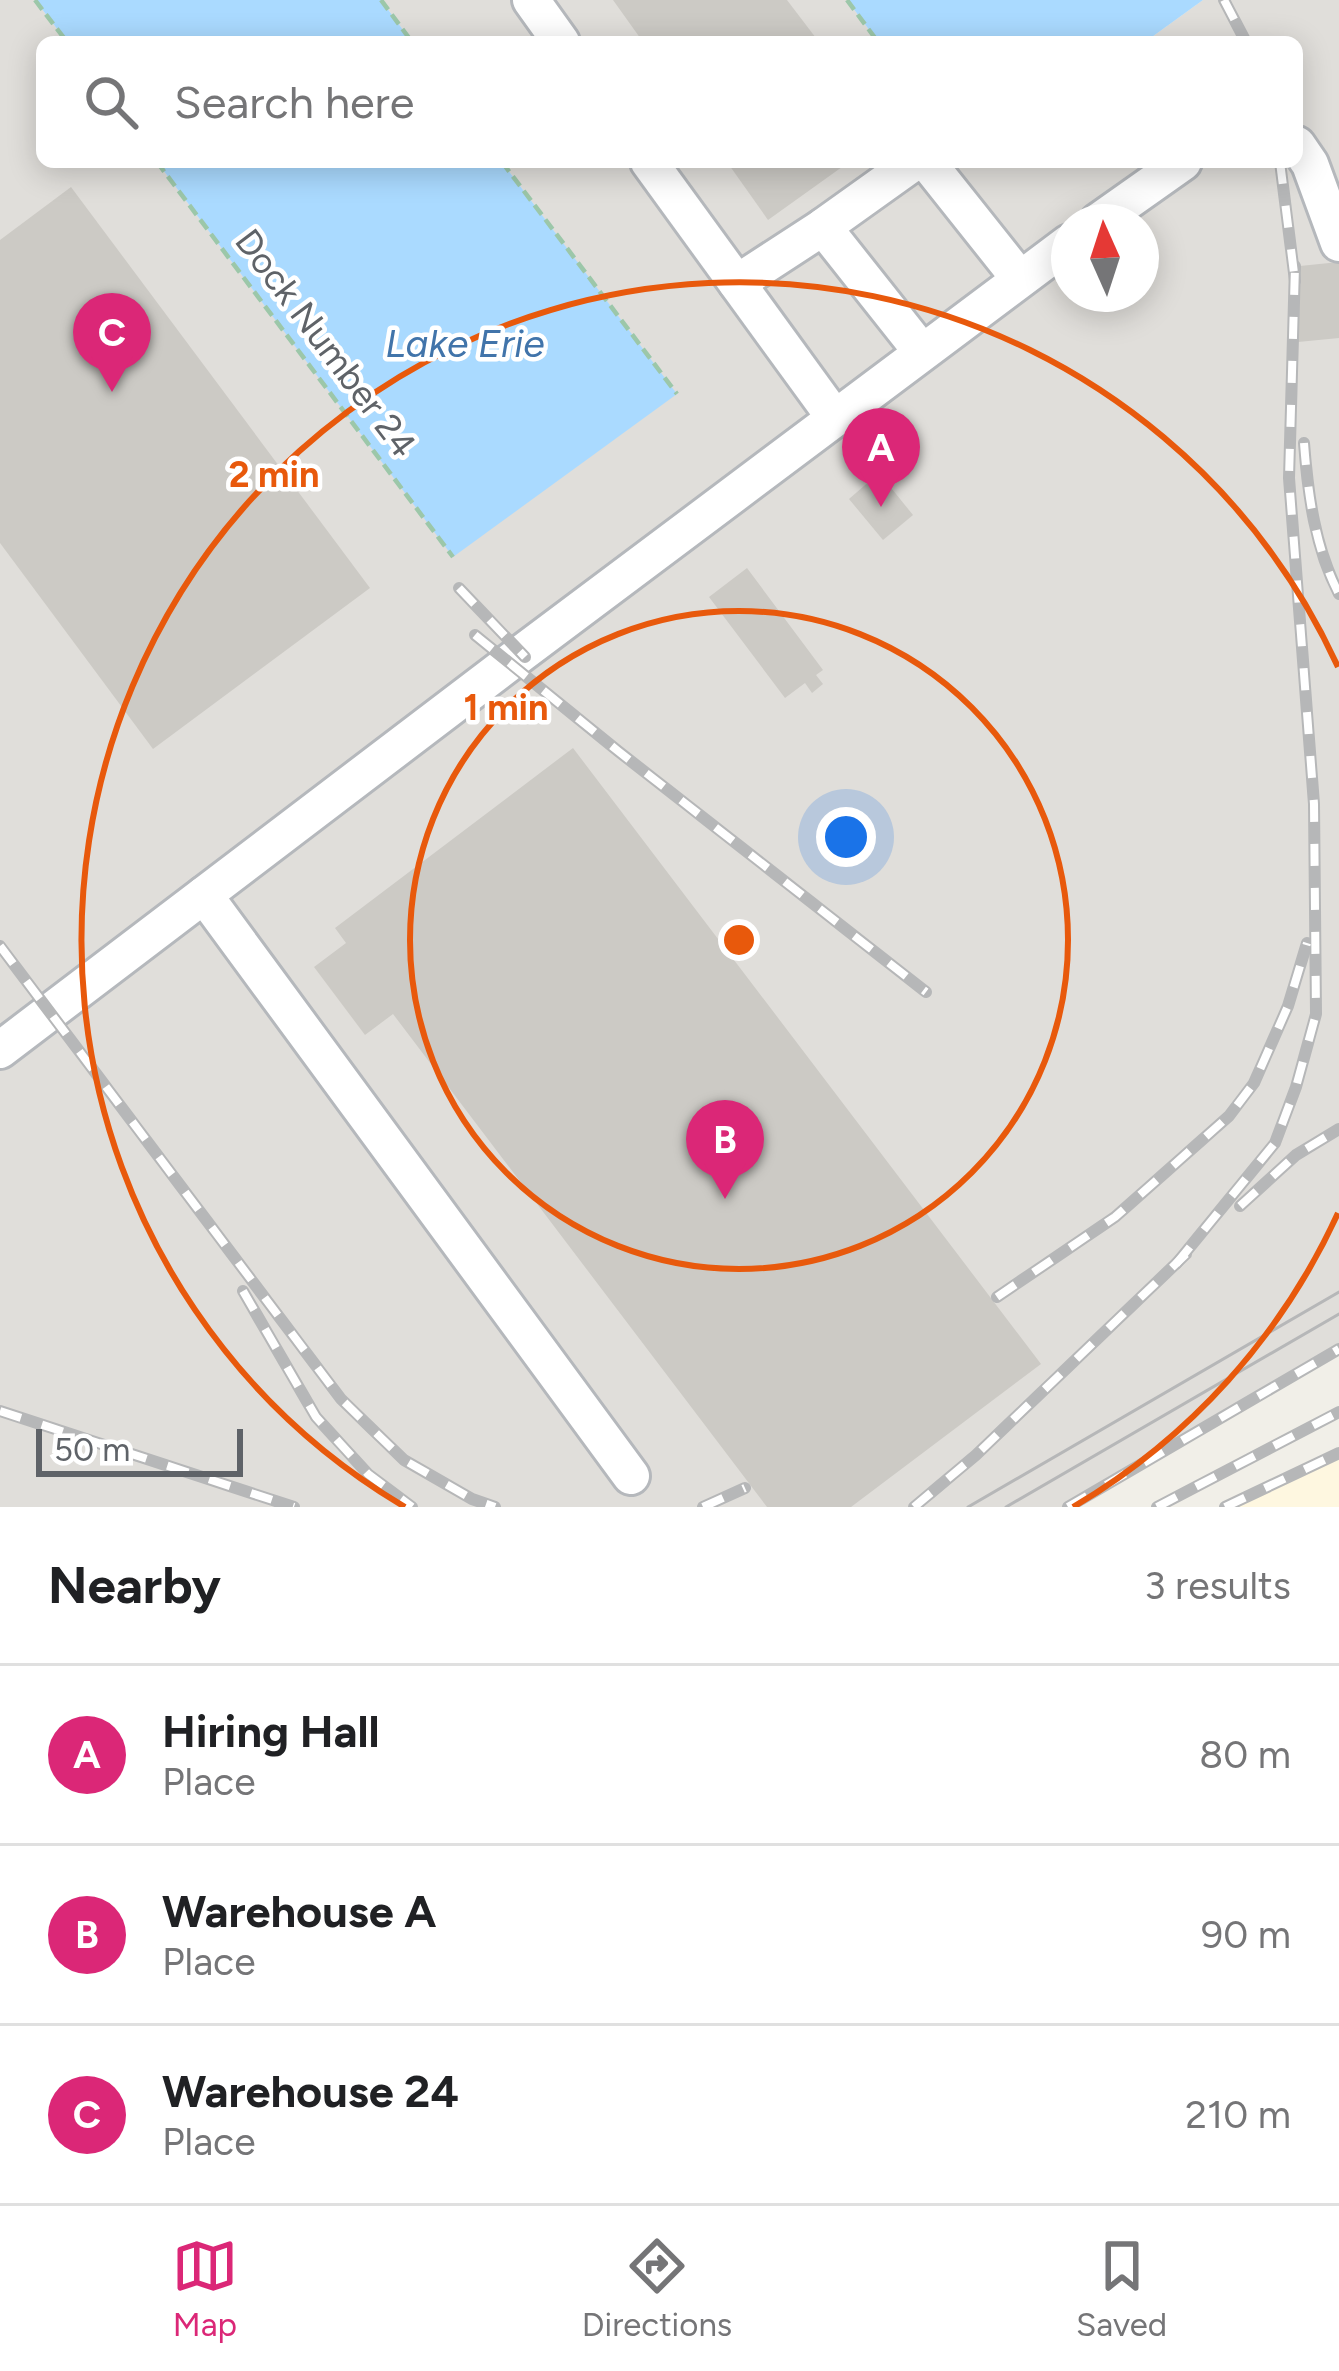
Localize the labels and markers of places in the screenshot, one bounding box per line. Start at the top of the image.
pin: C [73,293,151,392]
pin: A [842,408,920,507]
centre of rings [718,919,760,961]
pin: B [686,1100,764,1199]

